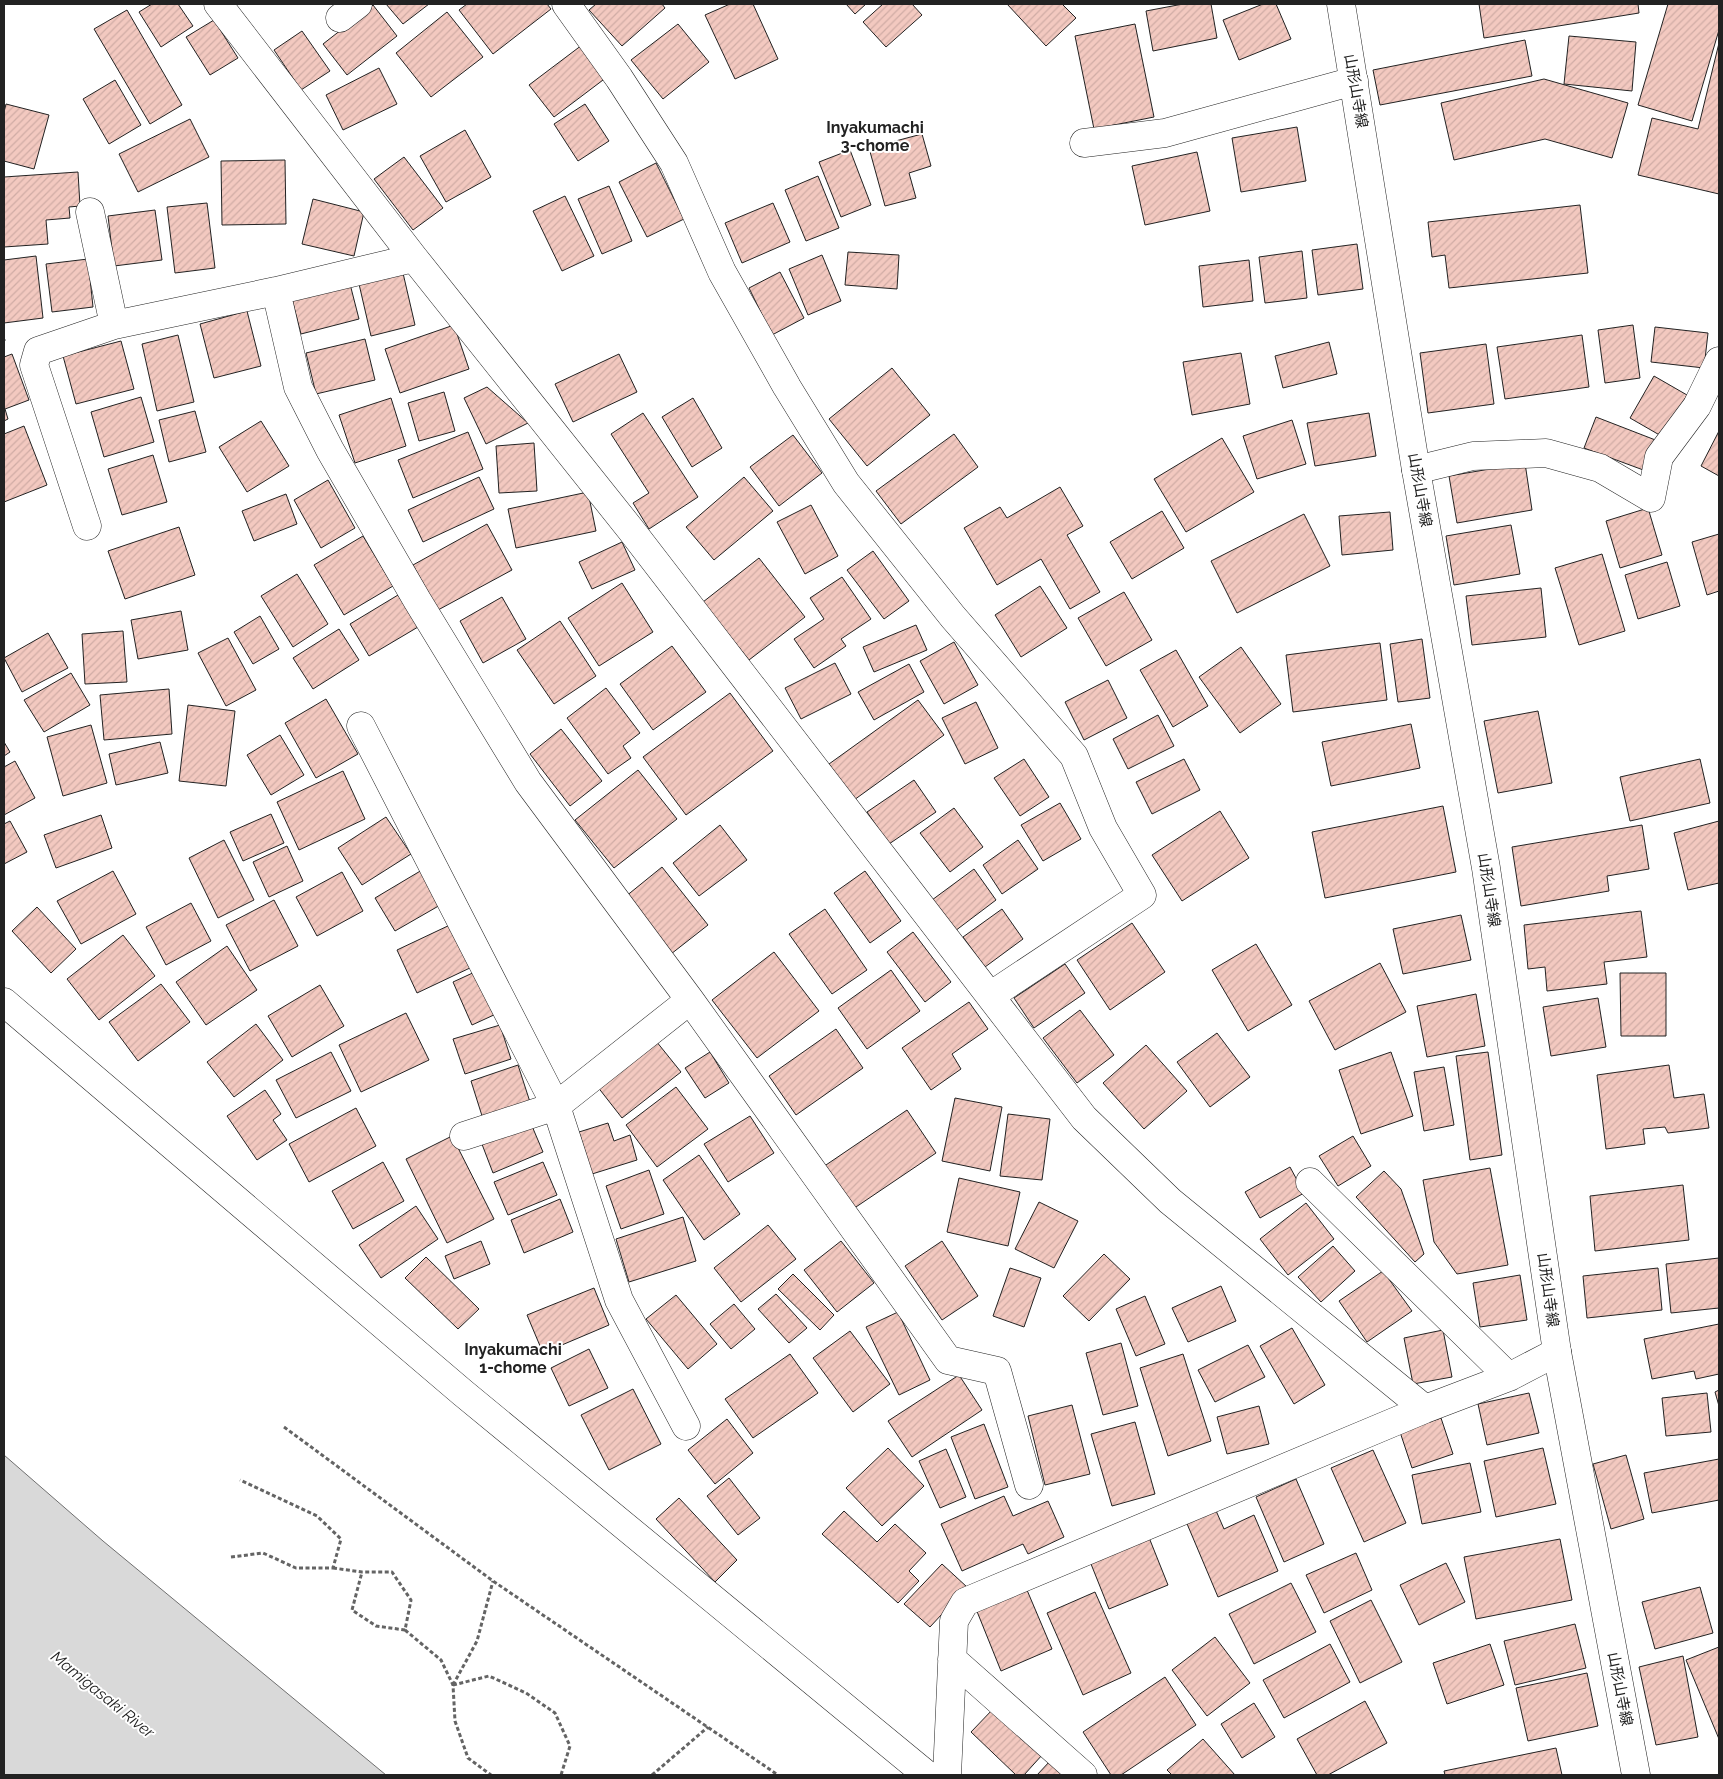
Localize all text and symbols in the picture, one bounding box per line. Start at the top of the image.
street label: 山形山寺線 [1341,52,1371,130]
district label: Inyakumachi 3-chome [826,118,924,155]
street label: 山形山寺線 [1405,451,1435,529]
street label: 山形山寺線 [1474,852,1504,928]
street label: 山形山寺線 [1534,1252,1562,1328]
district label: Inyakumachi 1-chome [464,1340,562,1377]
water label: Mamigasaki River [47,1647,159,1742]
street label: 山形山寺線 [1604,1650,1636,1728]

